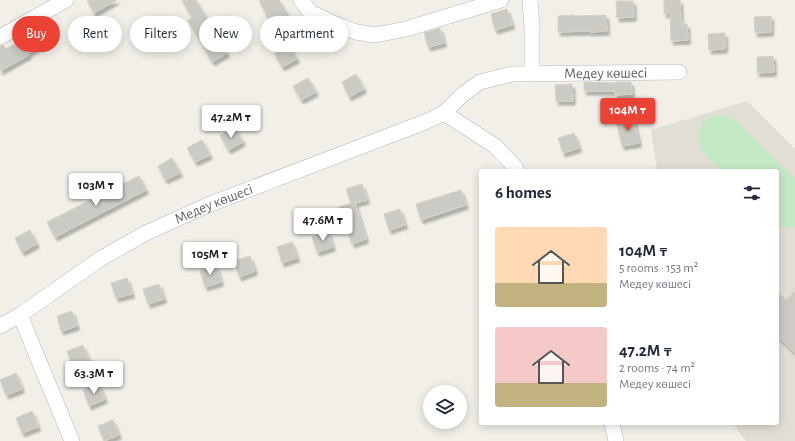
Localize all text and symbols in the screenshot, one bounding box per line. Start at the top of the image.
chip: Buy [12,16,60,52]
chip: Rent [68,16,122,52]
chip: Filters [130,16,191,52]
chip: New [199,16,252,52]
chip: Apartment [260,16,348,52]
street label: Медеу көшесі [564,65,647,81]
pin: 104M ₸ [595,98,661,132]
text: 104M ₸ [609,104,647,117]
pin: 47.2M ₸ [194,105,268,139]
text: 47.2M ₸ [211,111,251,124]
pin: 103M ₸ [63,173,129,207]
text: 103M ₸ [78,179,114,192]
street label: Медеу көшесі [172,182,255,227]
icon: filters [741,182,763,204]
text: 6 homes [495,184,551,201]
pin: 47.6M ₸ [286,208,360,242]
text: 47.6M ₸ [303,214,343,227]
pin: 105M ₸ [177,242,243,276]
text: 104M ₸ [619,242,668,259]
icon: home [527,243,575,291]
text: 105M ₸ [192,248,228,261]
text: 5 rooms · 153 m² [619,262,698,275]
text: Медеу көшесі [619,278,691,291]
text: 47.2M ₸ [619,342,672,359]
icon: home [527,343,575,391]
pin: 63.3M ₸ [57,361,131,395]
text: 2 rooms · 74 m² [619,362,695,375]
text: 63.3M ₸ [74,367,114,380]
text: Медеу көшесі [619,378,691,391]
map controls [423,385,467,429]
button: layers [423,385,467,429]

